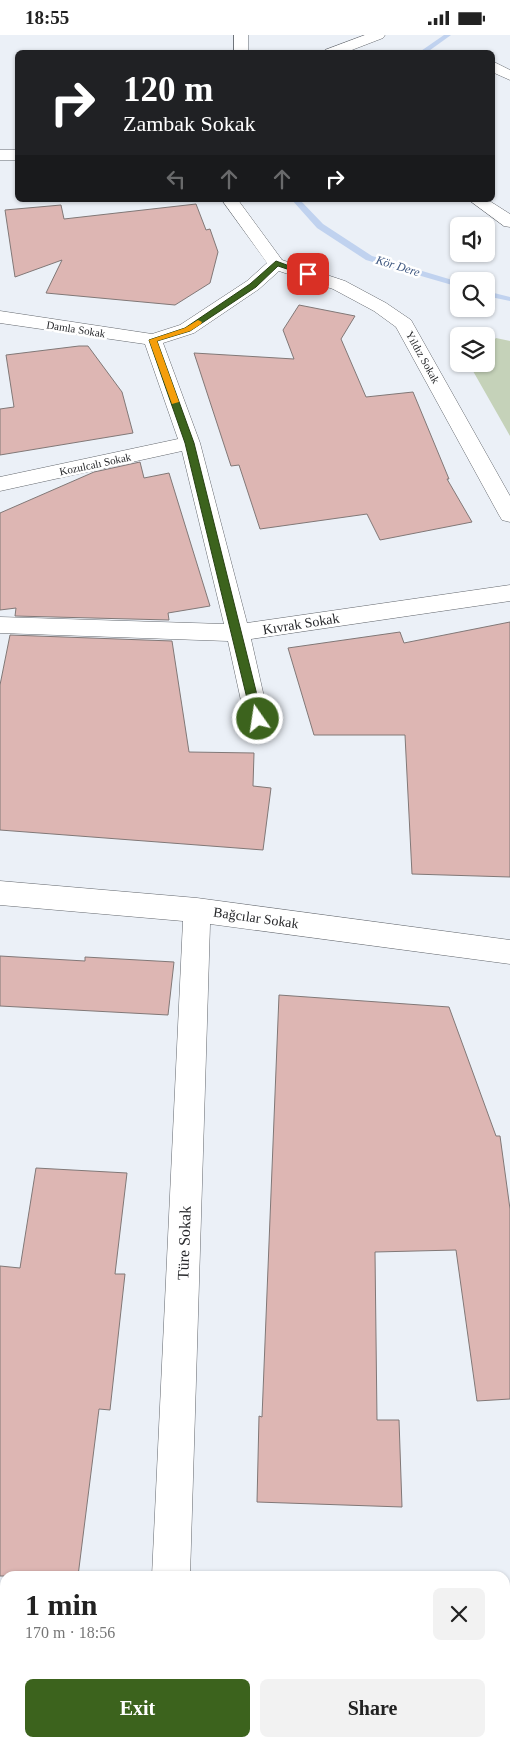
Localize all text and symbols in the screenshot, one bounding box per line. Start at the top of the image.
text: 18:55 [25,7,69,28]
icon: right [40,70,105,135]
text: 120 m [123,70,213,109]
text: Zambak Sokak [123,111,256,136]
icon: left [162,165,190,193]
icon: ahead [215,165,243,193]
icon: ahead [268,165,296,193]
icon: right [321,165,349,193]
map controls [450,217,495,372]
button: sound [450,217,495,262]
water label: Kör Dere [373,252,422,280]
pin [287,253,329,295]
icon: arrive [294,260,322,288]
button: search [450,272,495,317]
street label: Damla Sokak [46,318,107,340]
button: layers [450,327,495,372]
street label: Yıldız Sokak [404,329,442,386]
street label: Kozulcalı Sokak [58,450,132,477]
street label: Kıvrak Sokak [262,611,340,637]
position arrow [231,692,283,744]
street label: Bağcılar Sokak [212,905,300,931]
street label: Türe Sokak [174,1206,194,1280]
text: 1 min [25,1588,98,1621]
button: close [433,1588,485,1640]
text: 170 m · 18:56 [25,1624,115,1641]
button: Exit [25,1679,250,1737]
button: Share [260,1679,485,1737]

